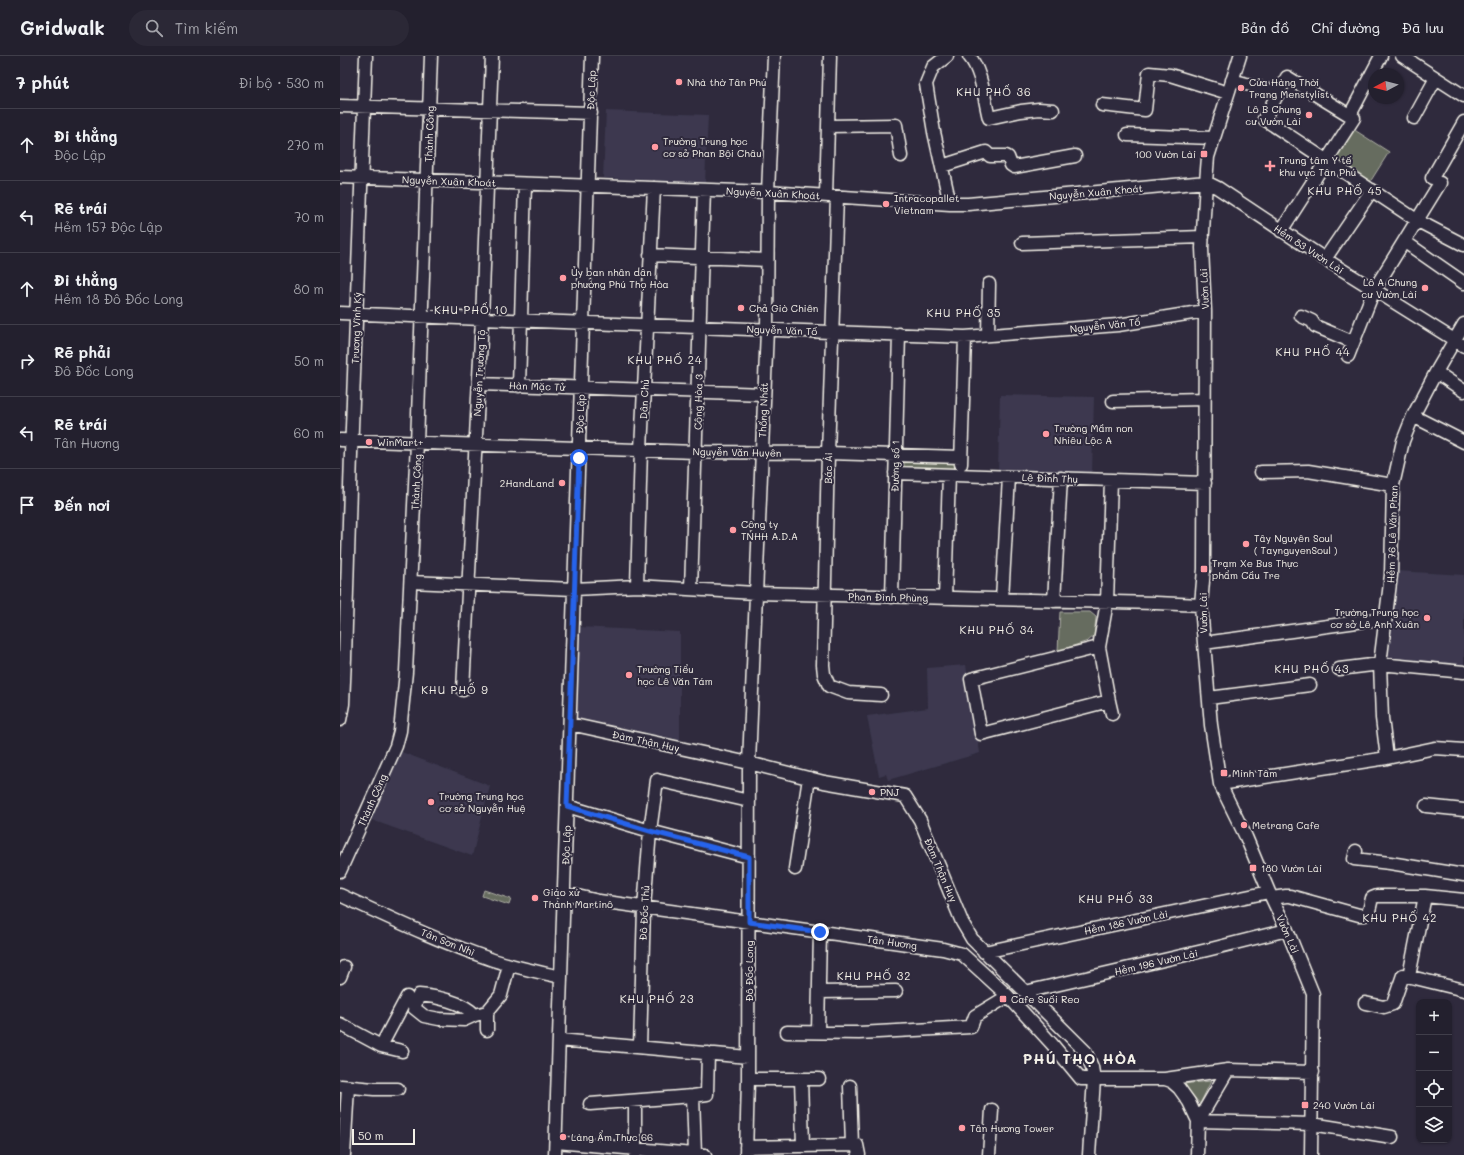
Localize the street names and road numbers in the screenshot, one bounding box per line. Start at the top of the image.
street label: Độc Lập [583,70,599,110]
street label: Thành Công [421,105,437,162]
street label: Nguyễn Xuân Khoát [402,172,496,190]
street label: Nguyễn Xuân Khoát [1048,181,1144,203]
street label: Nguyễn Xuân Khoát [726,184,820,202]
street label: Hẻm 83 Vườn Lài [1271,221,1347,277]
street label: Vườn Lài [1196,268,1212,310]
street label: Trương Vĩnh Ký [348,292,364,364]
street label: Nguyễn Văn Tố [1069,314,1141,336]
street label: Nguyễn Văn Tố [746,322,818,338]
street label: Nguyễn Trường Tộ [470,329,488,417]
street label: Cộng Hòa 3 [691,374,705,430]
street label: Hàn Mặc Tử [509,378,566,394]
street label: Dân Chủ [636,379,652,419]
street label: Thống Nhất [755,382,771,438]
street label: Độc Lập [572,394,588,434]
street label: Đường số 1 [888,440,902,492]
street label: Nguyễn Văn Huyên [692,444,782,460]
street label: Bác Ái [821,452,835,484]
street label: Thành Công [408,453,424,510]
street label: Lê Đình Thụ [1022,470,1078,486]
street label: Hẻm 76 Lê Văn Phan [1383,485,1401,583]
street label: Phan Đình Phùng [848,589,928,605]
street label: Vườn Lài [1196,592,1210,634]
street label: Đàm Thận Huy [611,727,681,755]
street label: Thành Công [354,771,390,829]
street label: Độc Lập [558,825,574,865]
street label: Đàm Thận Huy [921,836,961,904]
street label: Đô Đốc Thủ [636,885,652,941]
street label: Hẻm 186 Vườn Lài [1083,906,1169,938]
street label: Vườn Lài [1273,912,1303,956]
street label: Tân Sơn Nhì [419,925,477,959]
street label: Tân Hương [866,932,918,952]
street label: Đô Đốc Long [742,940,756,1002]
street label: Hẻm 196 Vườn Lài [1113,946,1199,978]

